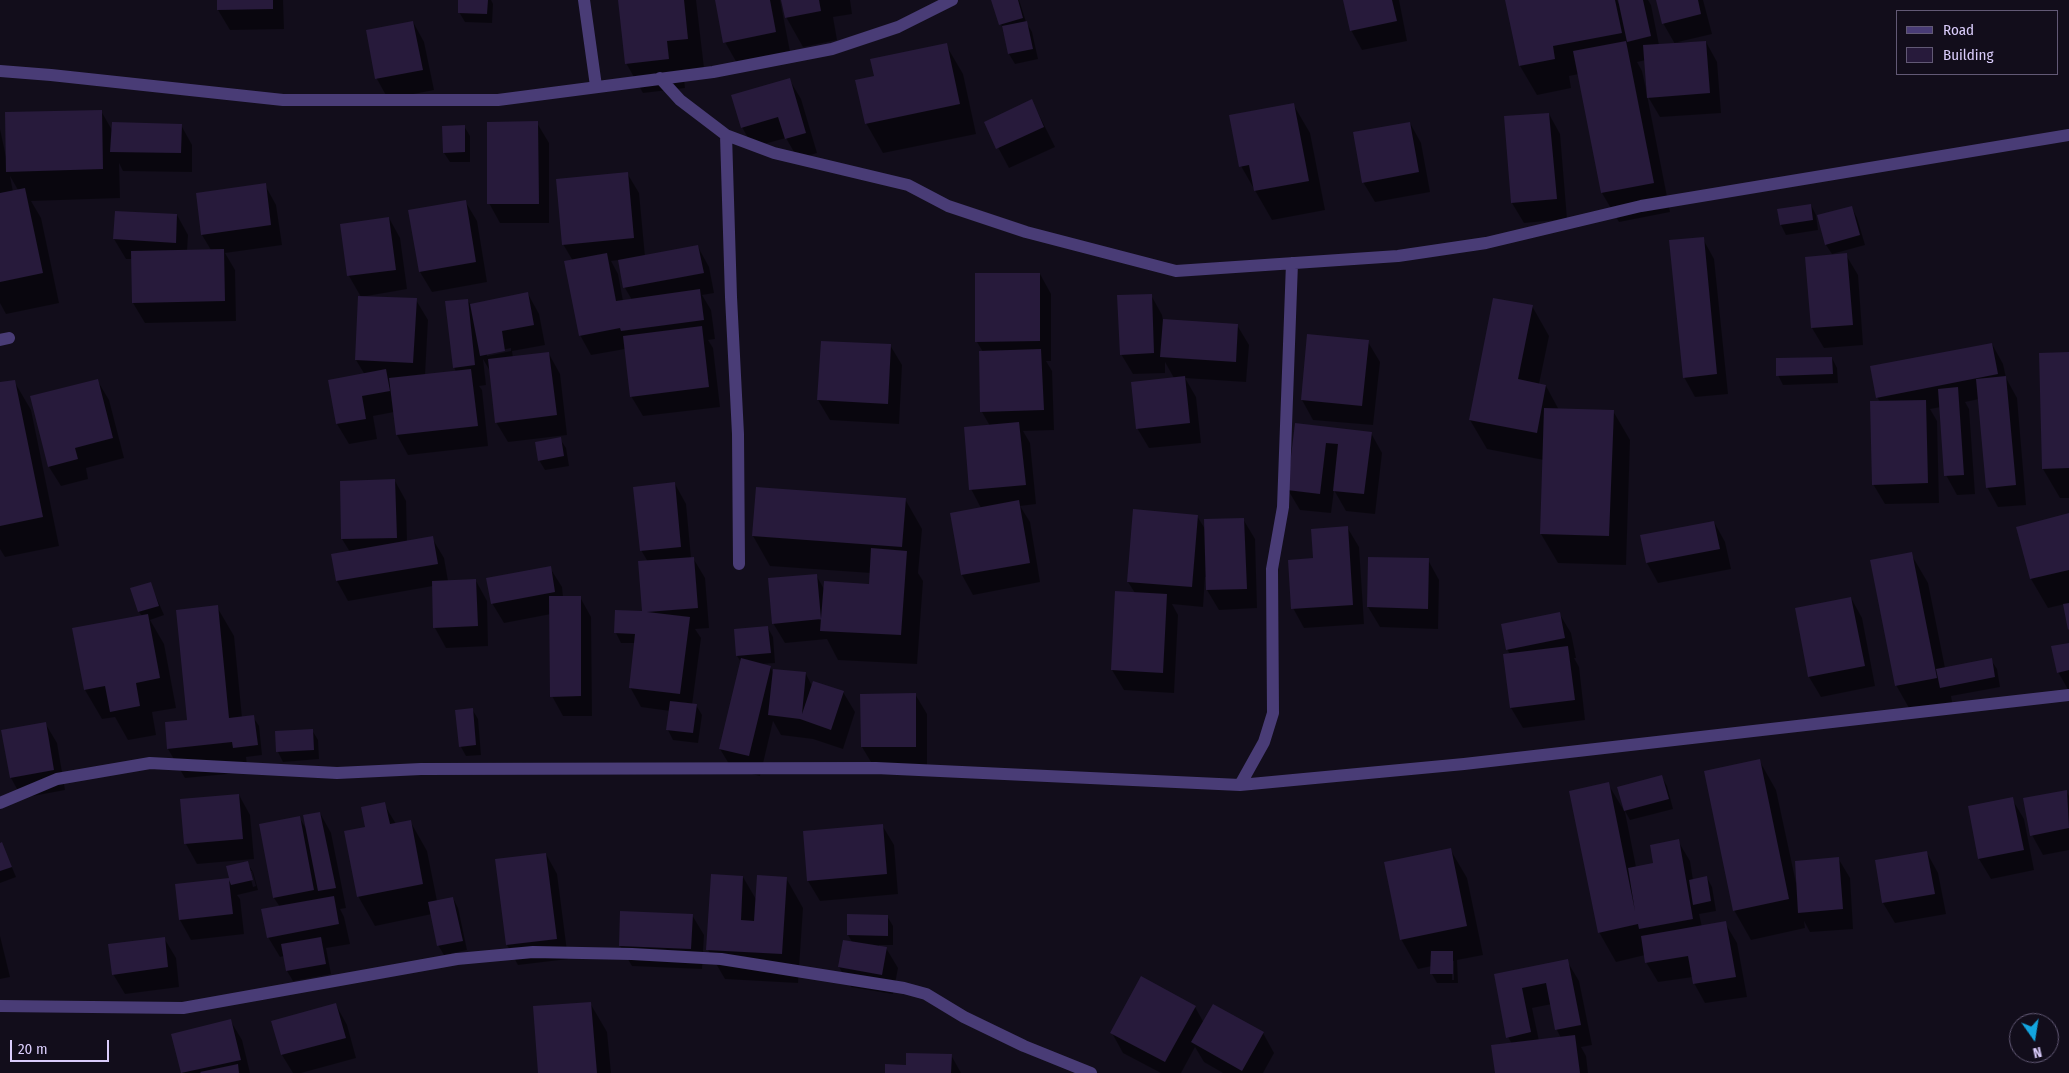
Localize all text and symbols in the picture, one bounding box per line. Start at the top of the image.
legend [1896,10,2059,75]
text: Road [1943,21,1974,39]
text: Building [1943,46,1994,64]
north arrow [2009,1013,2059,1063]
scale bar [12,1030,111,1062]
text: 20 m [18,1040,48,1058]
text: N [2031,1043,2043,1061]

